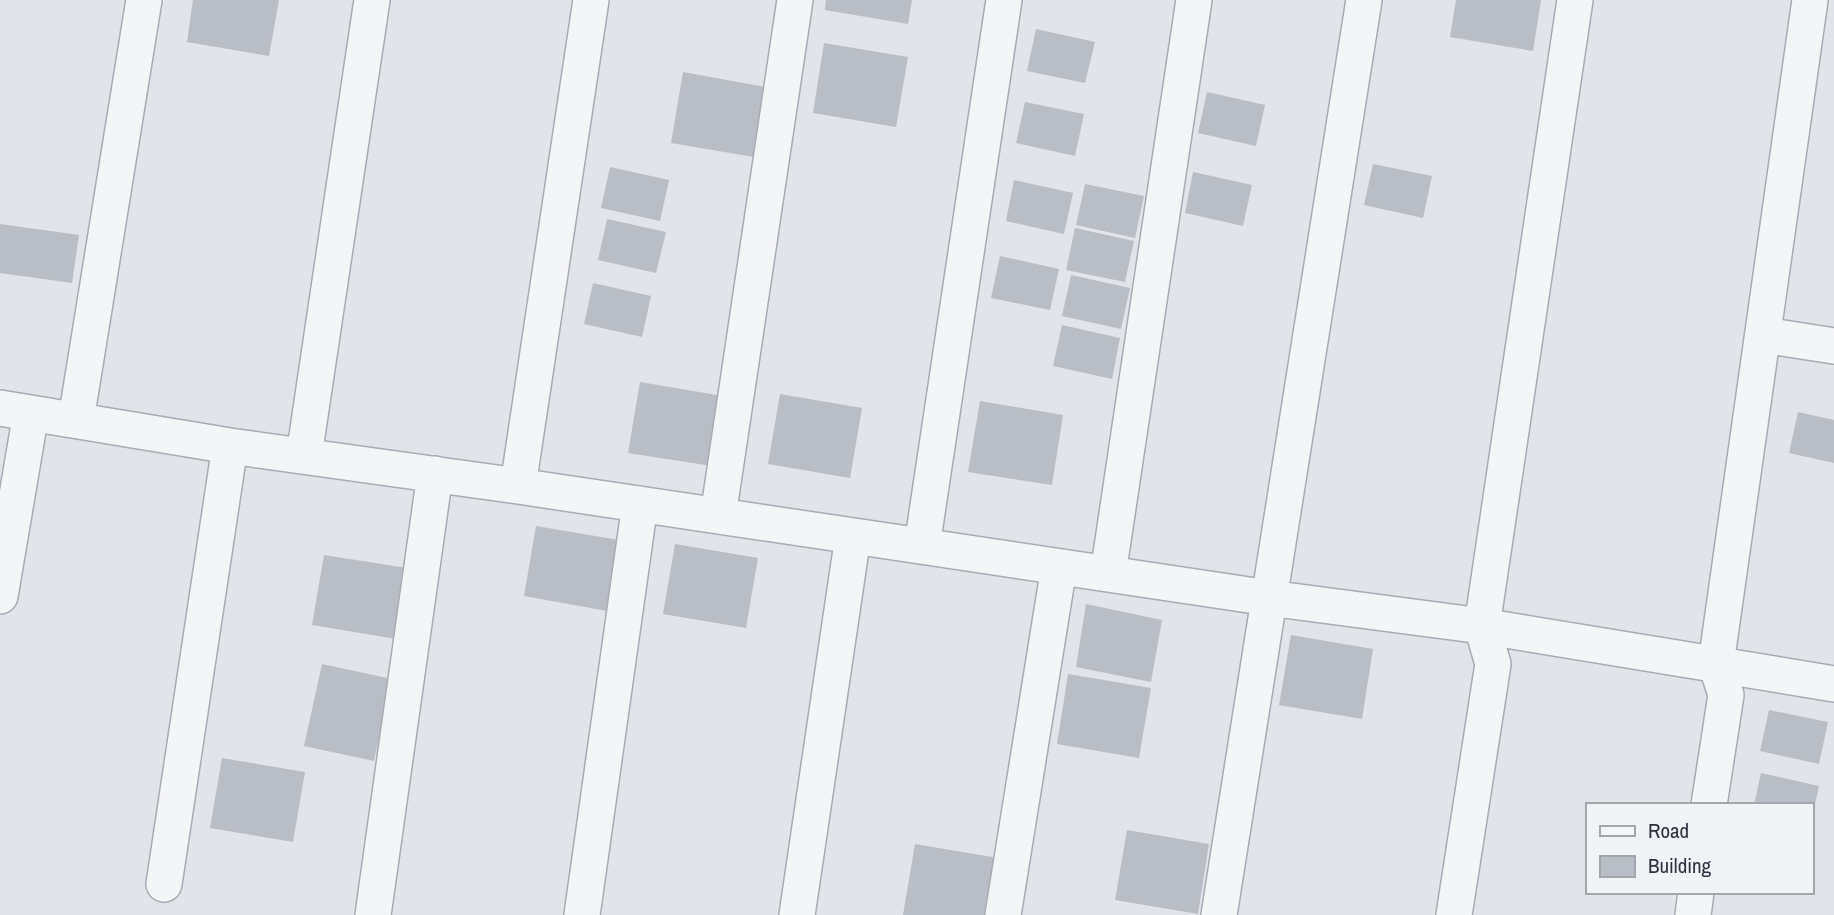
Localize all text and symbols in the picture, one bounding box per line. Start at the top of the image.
legend [1586,803,1813,894]
text: Road [1648,816,1689,845]
text: Building [1648,851,1712,880]

